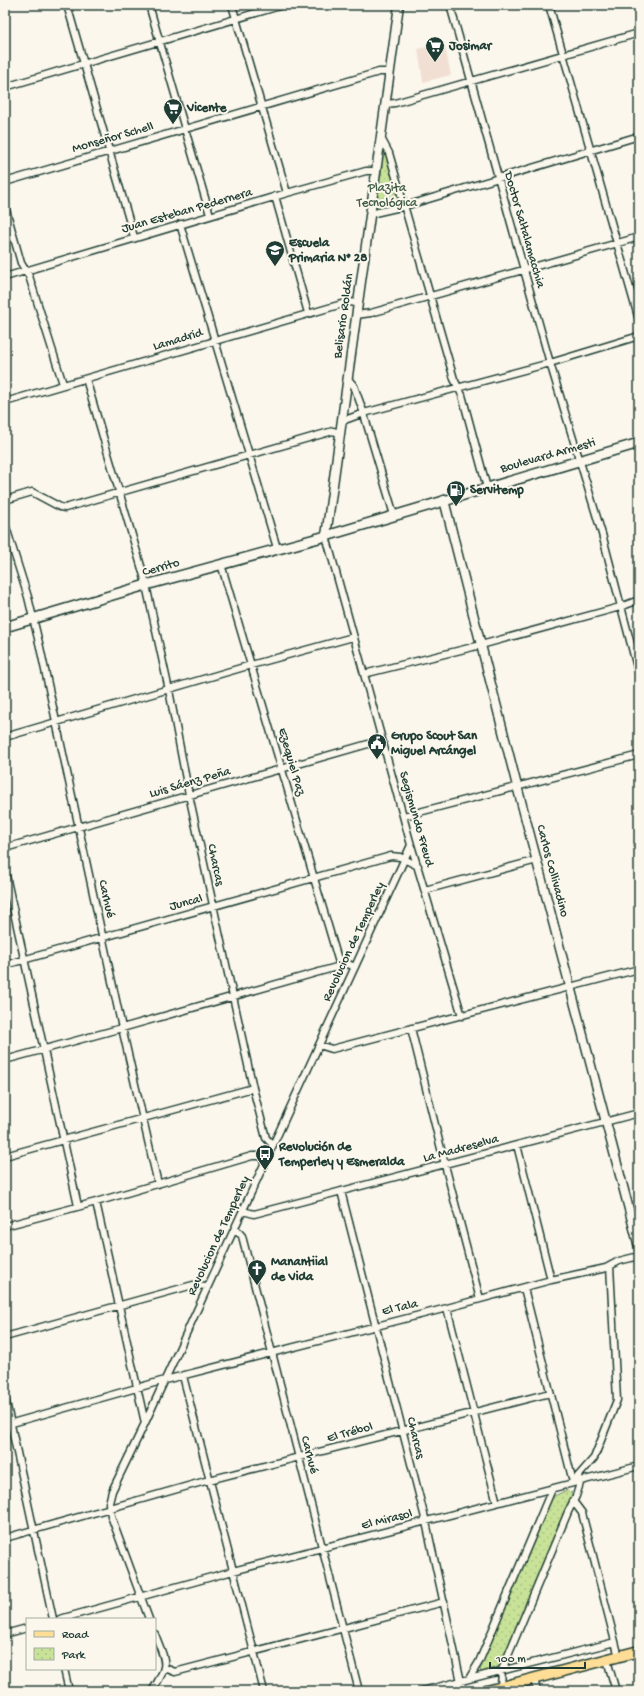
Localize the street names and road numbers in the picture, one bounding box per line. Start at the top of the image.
street label: Monseñor Schell [71,119,156,157]
street label: Doctor Saltalamacchia [500,169,548,291]
street label: Juan Esteban Pedernera [120,185,255,237]
street label: Belisario Roldán [330,272,358,360]
street label: Lamadrid [151,325,206,355]
street label: Boulevard Armesti [498,435,598,477]
street label: Cerrito [141,556,181,580]
street label: Ezequiel Paz [274,726,308,799]
street label: Luis Sáenz Peña [148,764,233,802]
street label: Segismundo Freud [395,770,437,870]
street label: Carlos Collivadino [532,823,572,919]
street label: Charcas [203,843,227,888]
street label: Carhué [94,878,118,920]
street label: Revolucion de Temperley [320,879,389,1004]
street label: Juncal [168,891,204,915]
street label: La Madreselva [422,1132,501,1166]
street label: Revolucion de Temperley [185,1173,254,1298]
street label: El Tala [381,1296,420,1319]
street label: Charcas [403,1416,428,1461]
street label: El Trébol [325,1420,375,1446]
street label: Carhué [297,1434,321,1476]
street label: El Mirasol [360,1506,414,1534]

